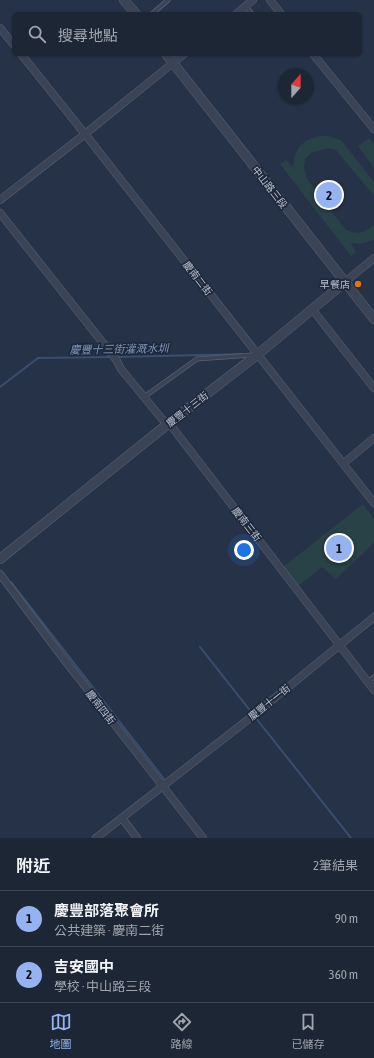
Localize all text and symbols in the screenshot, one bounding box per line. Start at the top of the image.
search box [12,12,362,56]
icon: search [26,23,48,45]
text: 搜尋地點 [58,27,118,44]
north arrow [278,68,314,104]
street label: 中山路三段 [250,164,289,210]
pin: 2 [316,180,342,210]
street label: 慶南二街 [181,259,214,297]
place label: 早餐店 [320,279,350,290]
marker: 早餐店 [353,279,363,289]
water label: 慶豐十三街灌溉水圳 [69,342,171,356]
street label: 慶豐十三街 [164,390,210,429]
street label: 慶南三街 [230,505,263,543]
pin: 1 [326,533,352,563]
your location [234,540,254,560]
street label: 慶豐十一街 [246,682,292,722]
street label: 慶南四街 [84,688,117,726]
text: 附近 [16,856,50,876]
text: 2筆結果 [313,858,358,873]
text: 慶豐部落聚會所 [54,902,159,919]
text: 1 [26,911,32,926]
text: 90 m [335,911,358,926]
text: 公共建築 · 慶南二街 [54,923,164,938]
text: 吉安國中 [54,958,114,975]
text: 2 [26,967,32,982]
text: 360 m [329,967,358,982]
text: 學校 · 中山路三段 [54,979,151,994]
tab: 地圖 [50,1011,72,1051]
tab: 路線 [171,1011,193,1051]
tab: 已儲存 [292,1011,325,1051]

